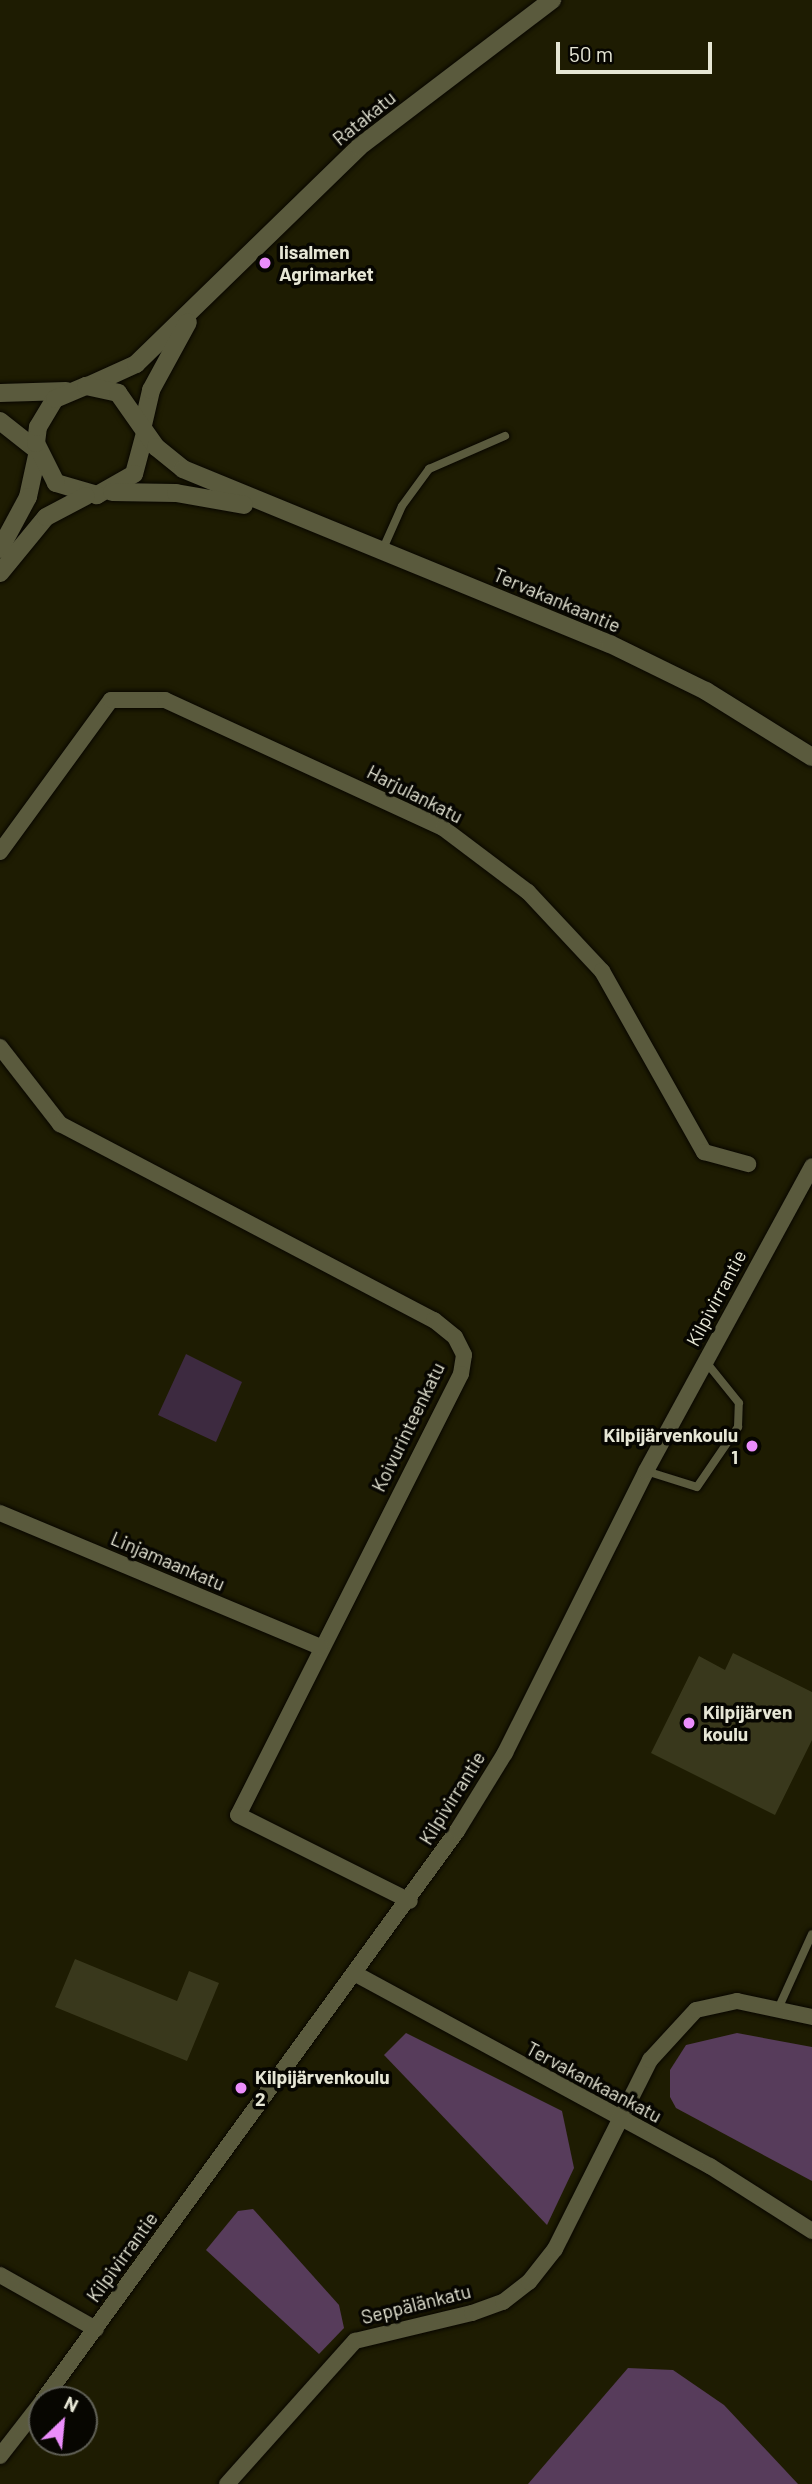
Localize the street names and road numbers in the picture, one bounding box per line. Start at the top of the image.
street label: Ratakatu [328,86,400,150]
street label: Tervakankaantie [490,563,624,637]
street label: Harjulankatu [363,760,467,828]
street label: Kilpivirrantie [681,1246,751,1350]
street label: Koivurinteenkatu [367,1359,449,1495]
street label: Linjamaankatu [108,1527,228,1595]
street label: Kilpivirrantie [414,1747,490,1849]
street label: Tervakankaankatu [522,2037,666,2127]
street label: Kilpivirrantie [82,2208,162,2306]
street label: Seppälänkatu [359,2279,473,2329]

